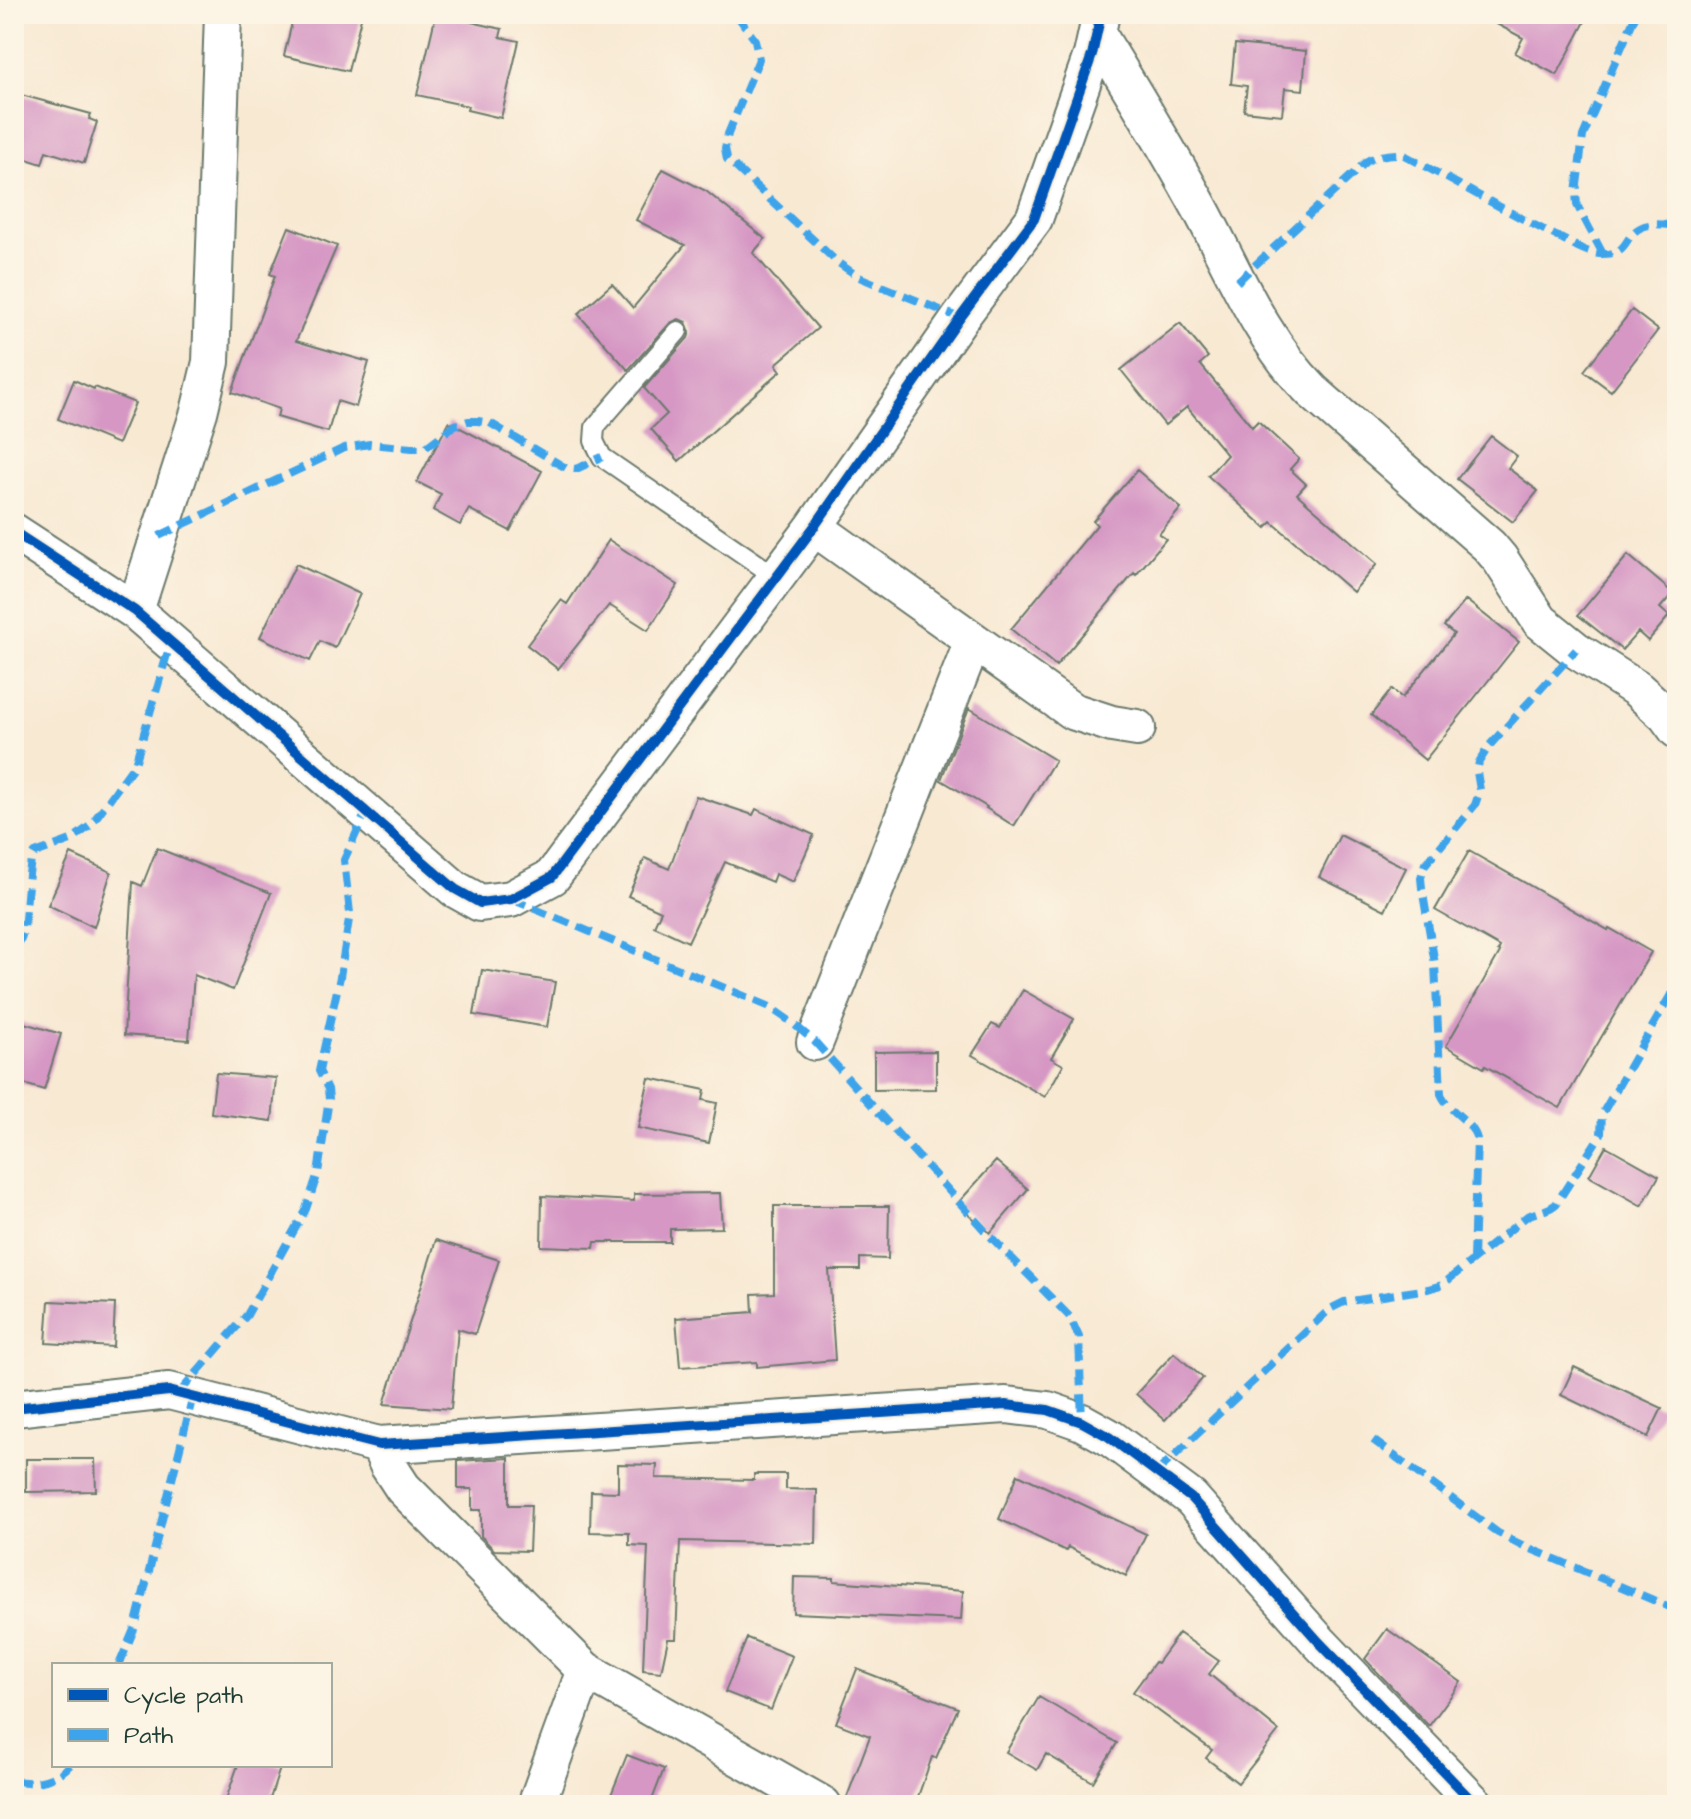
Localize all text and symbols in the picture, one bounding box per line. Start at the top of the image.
legend [52,1663,332,1767]
text: Cycle path [124,1679,243,1714]
text: Path [124,1719,173,1753]

